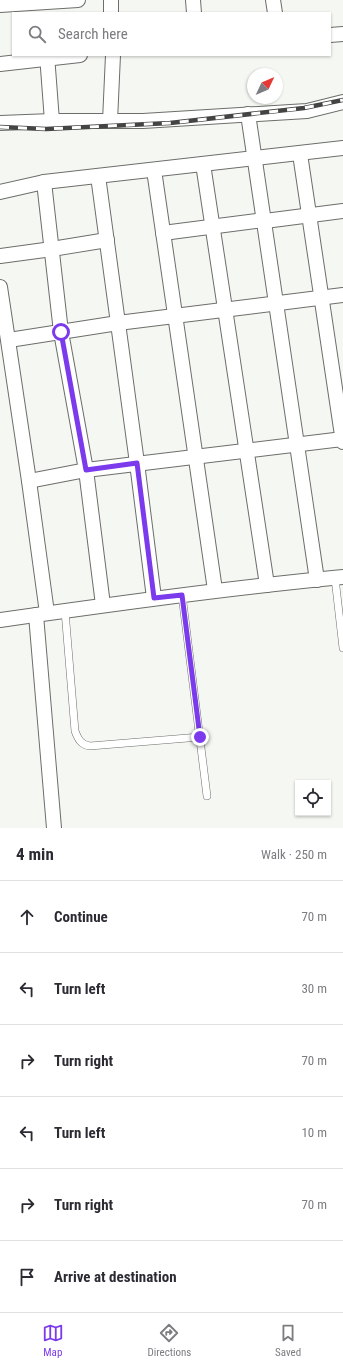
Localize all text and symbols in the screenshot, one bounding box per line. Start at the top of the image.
search box [12,12,331,56]
icon: search [26,23,48,45]
text: Search here [58,25,128,43]
north arrow [247,68,283,104]
route start [52,323,70,341]
route end [191,728,209,746]
map controls [295,780,331,816]
button: locate [295,780,331,816]
text: 4 min [16,844,54,864]
text: Walk · 250 m [261,847,327,862]
icon: ahead [16,906,38,928]
text: Continue [54,908,108,926]
text: 70 m [301,909,327,924]
icon: left [16,978,38,1000]
text: Turn left [54,980,105,998]
text: 30 m [301,981,327,996]
icon: right [16,1050,38,1072]
text: Turn right [54,1052,113,1070]
text: 70 m [301,1053,327,1068]
icon: left [16,1122,38,1144]
text: Turn left [54,1124,105,1142]
text: 10 m [301,1125,327,1140]
icon: right [16,1194,38,1216]
text: Turn right [54,1196,113,1214]
text: 70 m [301,1197,327,1212]
icon: arrive [16,1266,38,1288]
text: Arrive at destination [54,1268,177,1286]
tab: Map [42,1322,64,1359]
tab: Directions [147,1322,191,1359]
tab: Saved [275,1322,301,1359]

